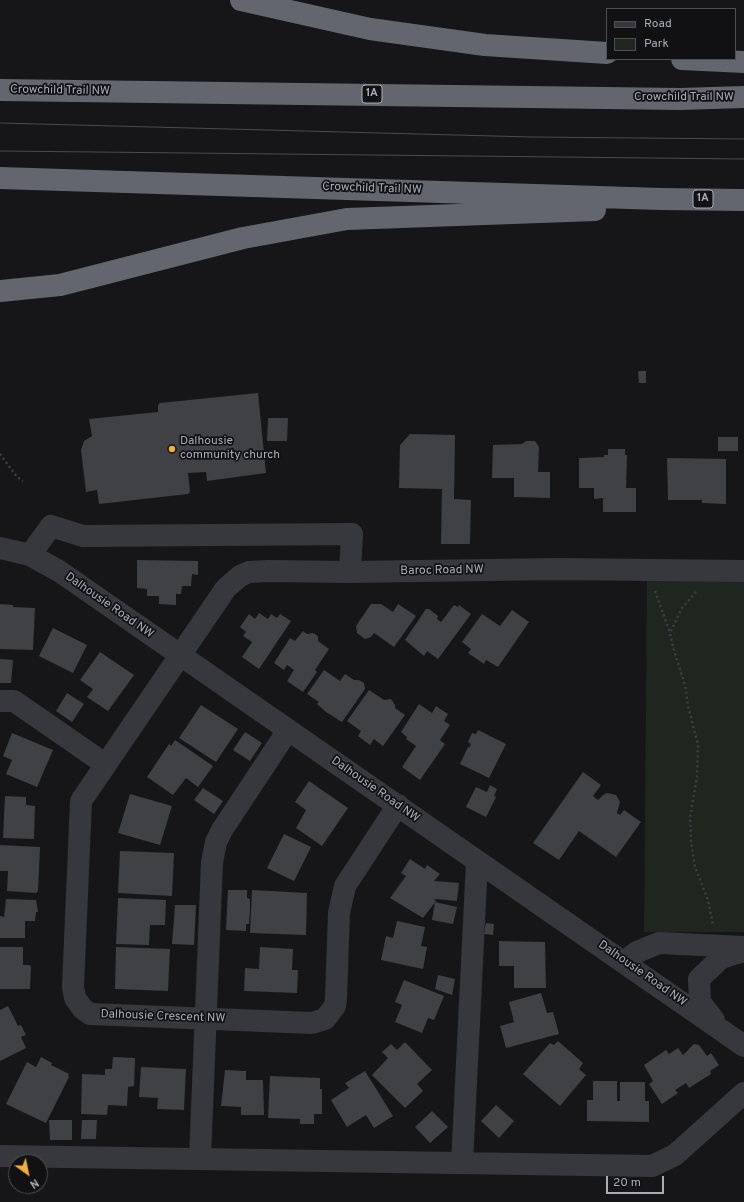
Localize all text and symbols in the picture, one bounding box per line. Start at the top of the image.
legend [606,8,736,60]
text: Road [644,16,672,32]
text: Park [644,36,669,52]
street label: Crowchild Trail NW [10,83,110,99]
road number: 1A [362,85,382,103]
street label: Crowchild Trail NW [634,91,734,105]
street label: Crowchild Trail NW [322,180,422,198]
road number: 1A [693,190,713,208]
place label: Dalhousie community church [180,435,280,463]
marker: Dalhousie community church [167,444,177,454]
street label: Baroc Road NW [400,563,484,579]
street label: Dalhousie Road NW [62,570,156,642]
street label: Dalhousie Road NW [328,754,422,826]
street label: Dalhousie Road NW [595,938,689,1010]
street label: Dalhousie Crescent NW [100,1008,226,1026]
north arrow [8,1154,48,1194]
scale bar [608,1168,666,1194]
text: N [27,1175,41,1191]
text: 20 m [613,1175,641,1191]

